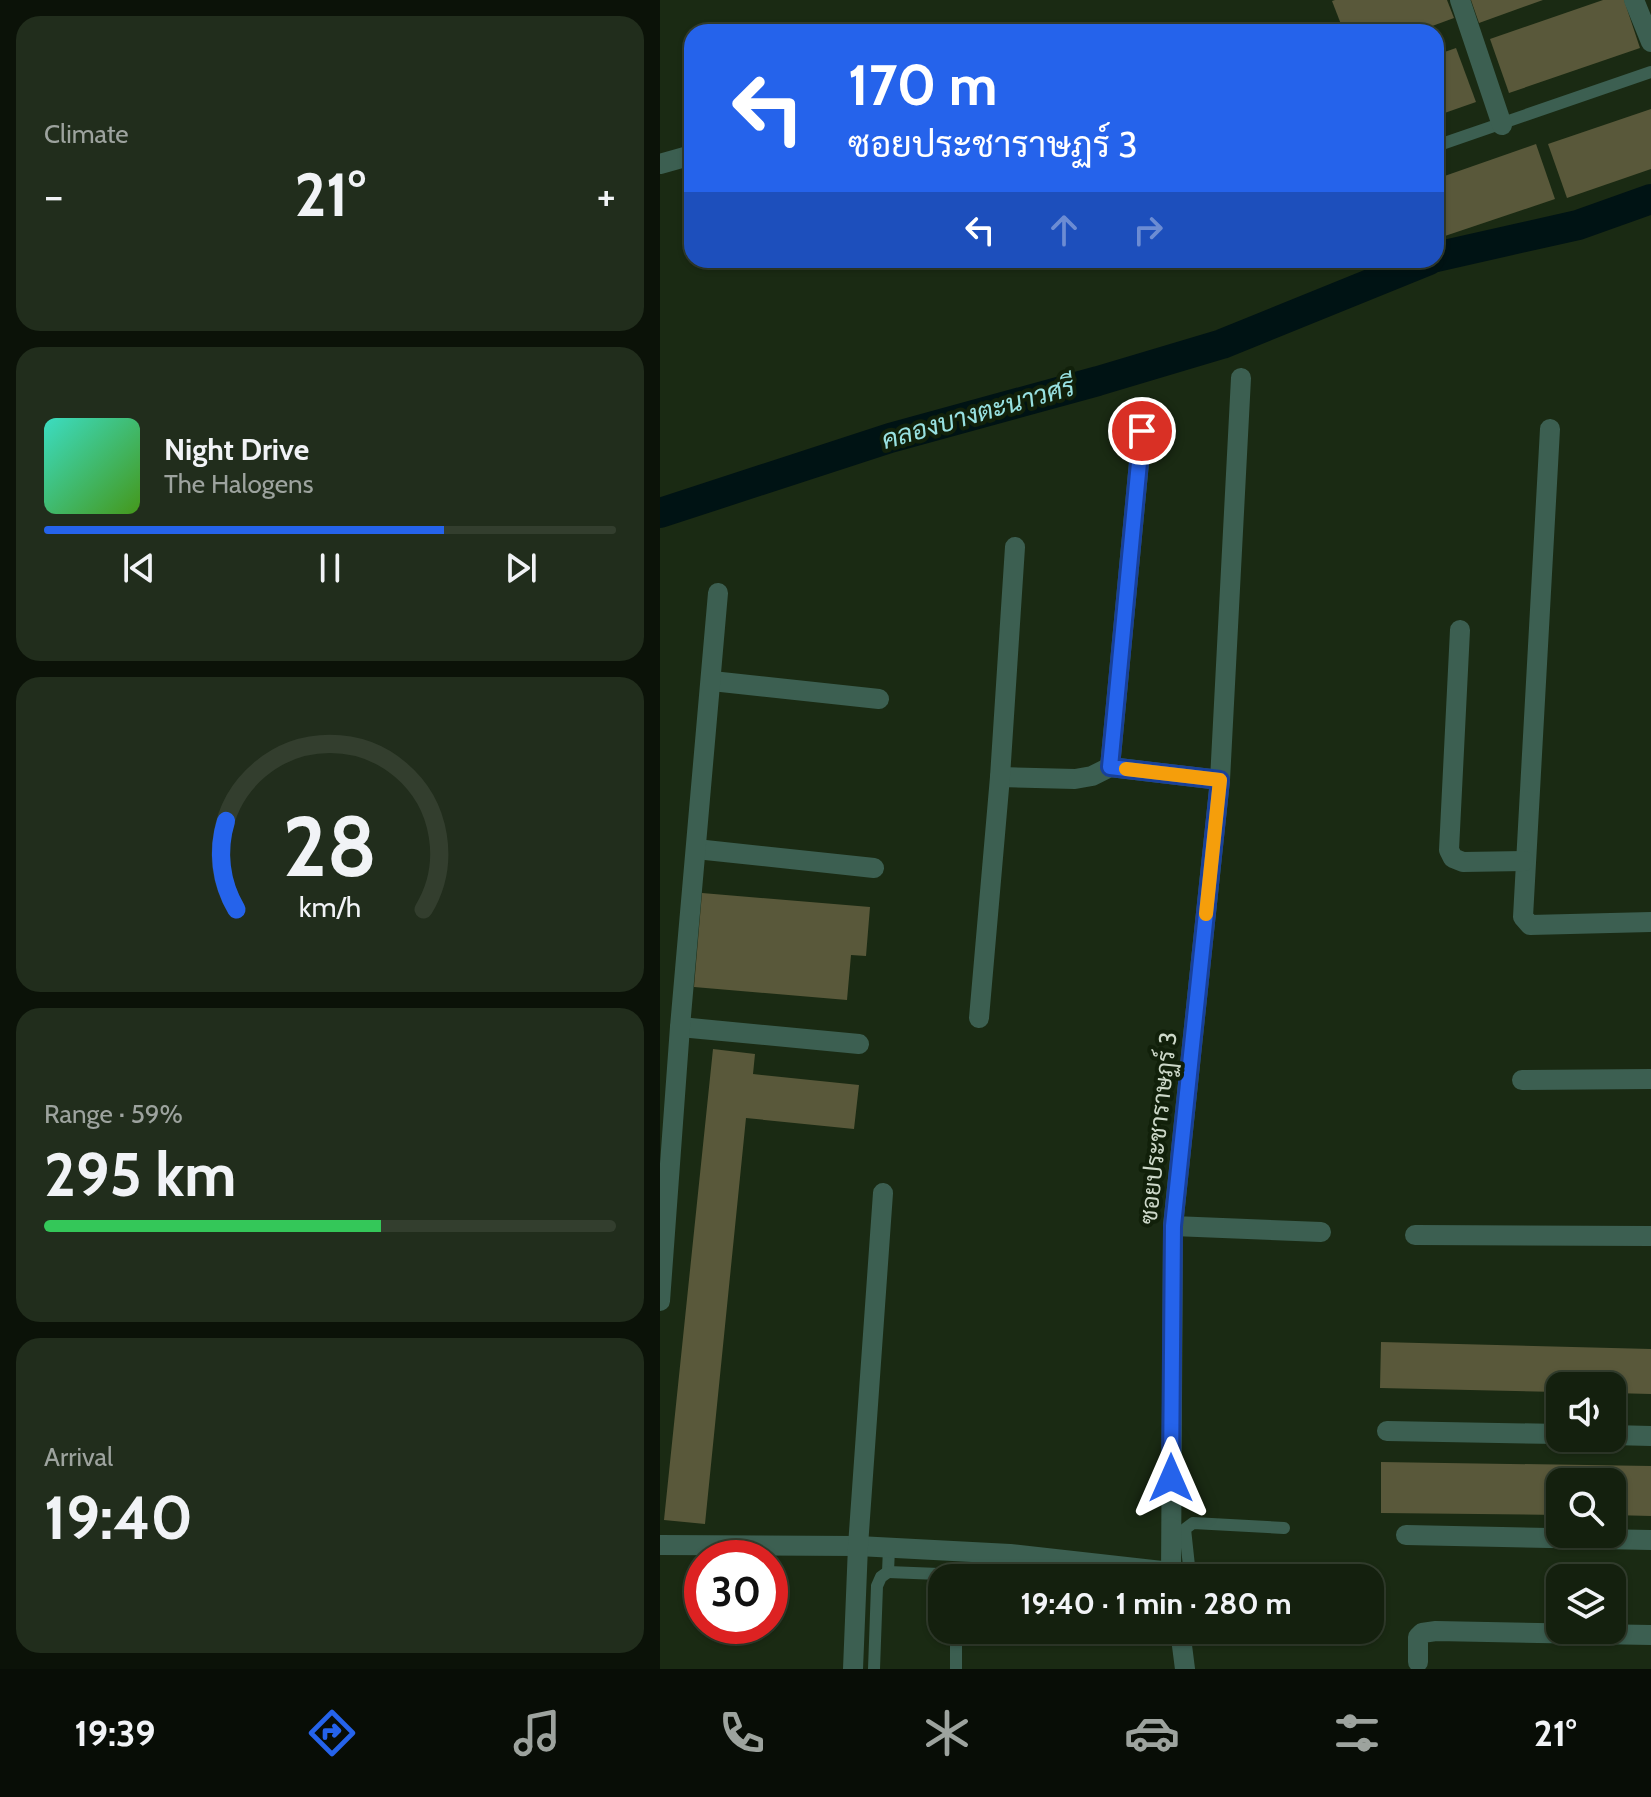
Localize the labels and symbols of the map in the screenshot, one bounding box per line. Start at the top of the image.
water label: คลองบางตะนาวศรี [878,370,1080,456]
pin [1108,397,1176,465]
street label: ซอยประชาราษฏร์ 3 [1132,1030,1185,1226]
position arrow [1129,1436,1213,1520]
speed limit sign: 30 [684,1540,788,1644]

